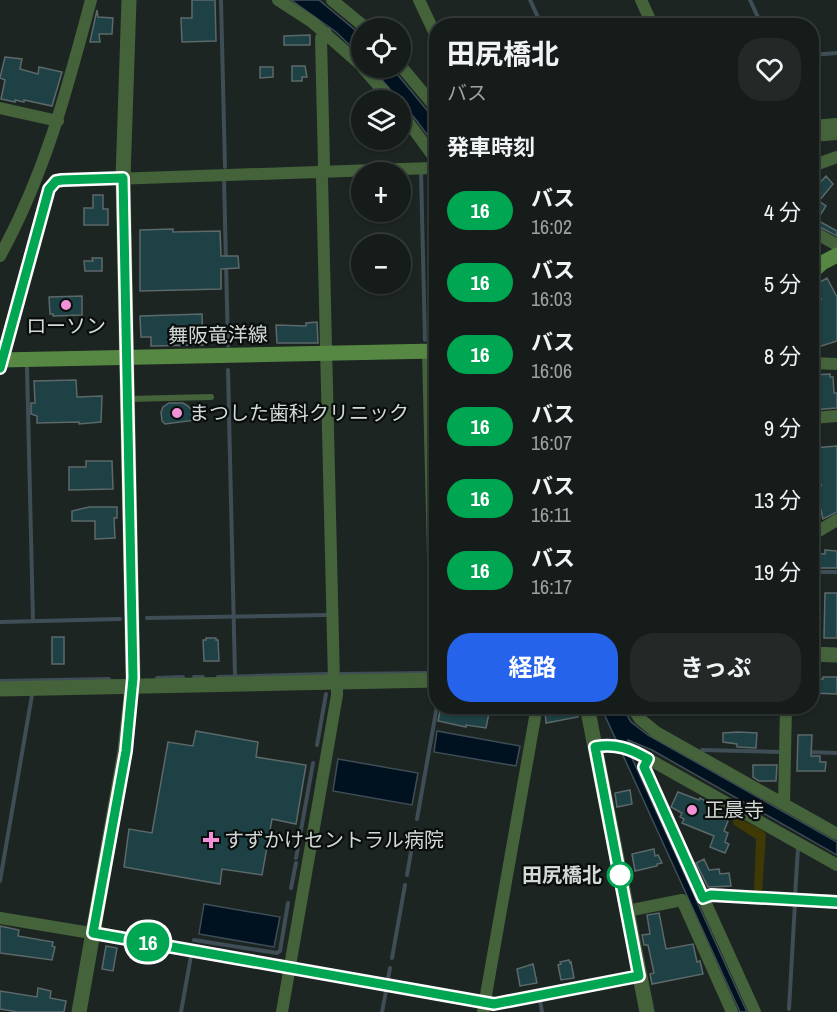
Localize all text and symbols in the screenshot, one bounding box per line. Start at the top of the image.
map controls [351,18,411,294]
button: locate [351,18,411,78]
text: 田尻橋北 [447,35,559,73]
button: heart [738,38,801,101]
text: バス [447,79,487,106]
button: layers [351,90,411,150]
text: 発車時刻 [447,132,535,162]
button: + [351,162,411,222]
text: バス [531,183,575,213]
text: 16 [470,196,490,225]
text: 4 分 [764,197,801,227]
text: 16:02 [531,213,572,240]
button: − [351,234,411,294]
text: バス [531,255,575,285]
text: 16 [470,268,490,297]
text: 5 分 [764,269,801,299]
text: 16:03 [531,285,572,312]
marker: ローソン [59,298,73,312]
place label: ローソン [26,312,106,339]
street label: 舞阪竜洋線 [168,320,268,349]
text: バス [531,327,575,357]
text: 16 [470,340,490,369]
text: 8 分 [764,341,801,371]
text: 16:06 [531,357,572,384]
place label: まつした歯科クリニック [189,399,409,426]
text: バス [531,399,575,429]
marker: まつした歯科クリニック [170,406,184,420]
text: 16 [470,412,490,441]
text: 9 分 [764,413,801,443]
text: 16:07 [531,429,572,456]
text: バス [531,471,575,501]
text: 16 [470,484,490,513]
text: 13 分 [754,485,801,515]
text: 16:11 [531,501,571,528]
text: バス [531,543,575,573]
text: 16 [470,556,490,585]
text: 19 分 [754,557,801,587]
text: 16:17 [531,573,572,600]
button: 経路 [447,633,618,702]
button: きっぷ [630,633,801,702]
place label: 正晨寺 [704,796,764,823]
marker: 正晨寺 [685,803,699,817]
place label: すずかけセントラル病院 [224,826,444,853]
marker: すずかけセントラル病院 [202,831,220,849]
place label: 田尻橋北 [522,861,602,888]
marker: 田尻橋北 [607,862,633,888]
line badge: 16 [121,922,175,962]
text: 16 [138,928,158,957]

